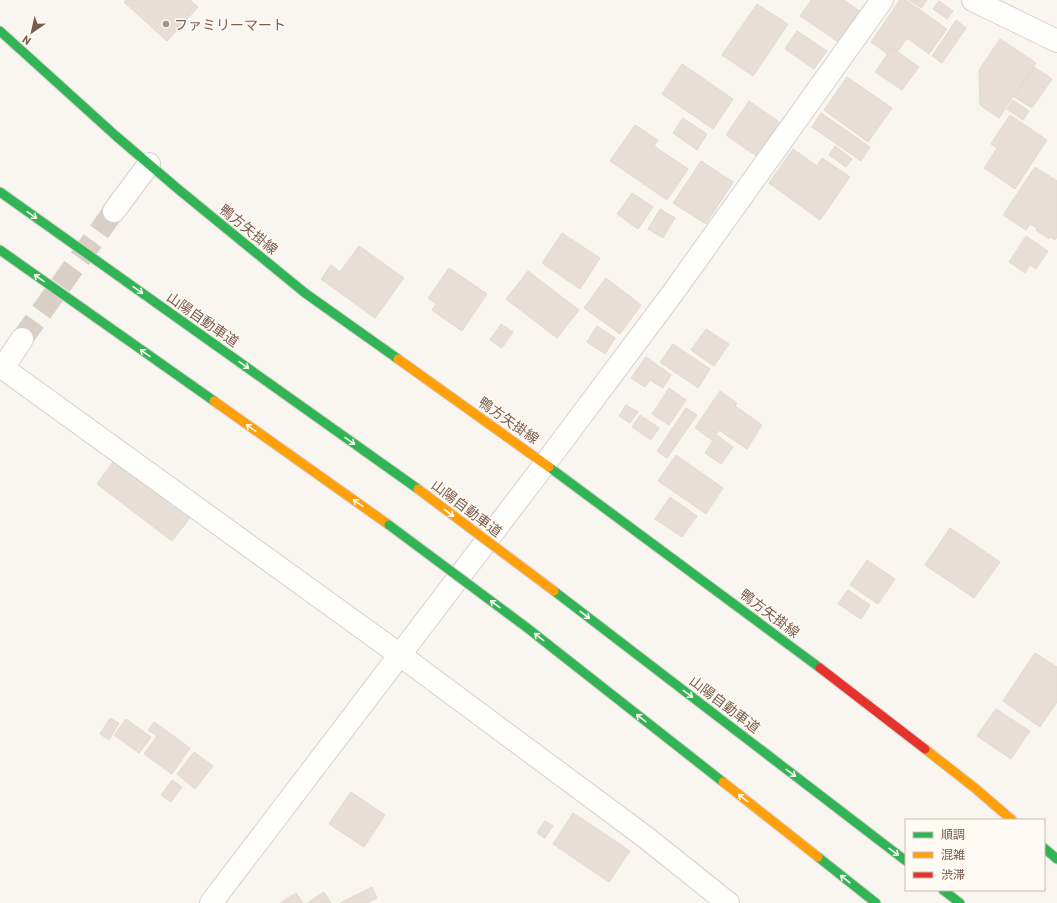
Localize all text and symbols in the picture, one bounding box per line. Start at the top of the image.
north arrow [12,12,52,52]
place label: ファミリーマート [174,16,286,33]
marker: ファミリーマート [161,19,171,29]
text: N [19,33,33,48]
street label: 鴨方矢掛線 [216,200,282,258]
one-way arrow [26,211,37,219]
one-way arrow [34,274,45,282]
one-way arrow [132,286,143,294]
street label: 山陽自動車道 [164,288,242,350]
one-way arrow [140,349,151,357]
one-way arrow [238,361,249,370]
street label: 鴨方矢掛線 [475,393,543,447]
one-way arrow [246,424,257,432]
one-way arrow [344,437,355,445]
street label: 山陽自動車道 [428,476,506,540]
one-way arrow [352,498,363,507]
one-way arrow [444,508,455,517]
street label: 鴨方矢掛線 [737,585,803,641]
one-way arrow [490,600,501,608]
one-way arrow [579,610,590,619]
one-way arrow [533,633,544,641]
street label: 山陽自動車道 [686,672,764,736]
one-way arrow [682,690,693,698]
one-way arrow [635,713,646,722]
one-way arrow [786,769,797,777]
one-way arrow [737,794,748,803]
legend [905,819,1045,891]
text: 順調 [941,827,965,841]
text: 混雑 [941,847,965,861]
one-way arrow [889,848,900,856]
text: 渋滞 [941,867,965,881]
one-way arrow [839,874,850,883]

